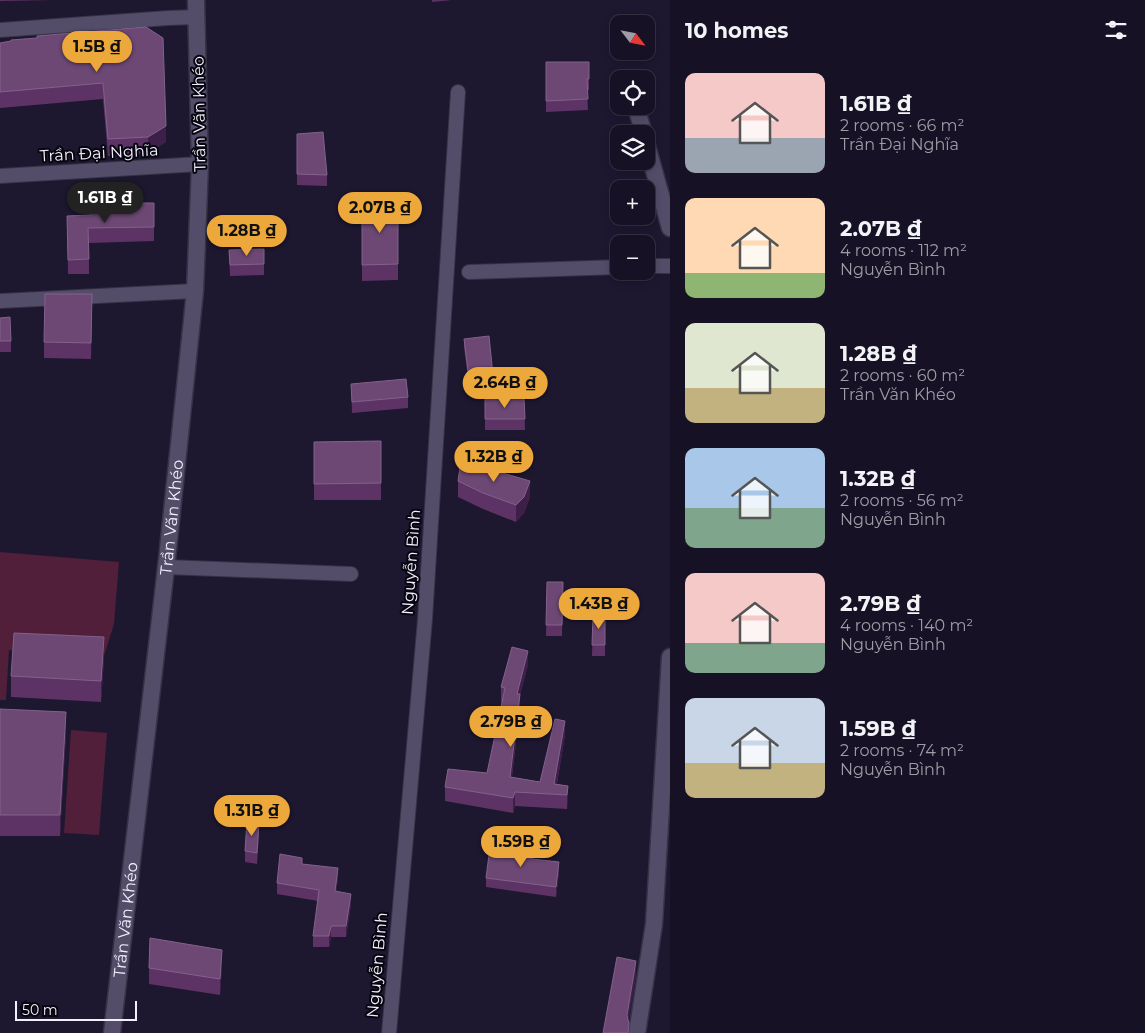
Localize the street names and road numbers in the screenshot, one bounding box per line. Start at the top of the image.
street label: Trần Văn Khéo [188,56,210,172]
street label: Trần Đại Nghĩa [39,140,159,166]
street label: Trần Văn Khéo [156,459,187,576]
street label: Nguyễn Bình [398,509,424,615]
street label: Trần Văn Khéo [109,861,141,978]
street label: Nguyễn Bình [363,911,391,1019]

